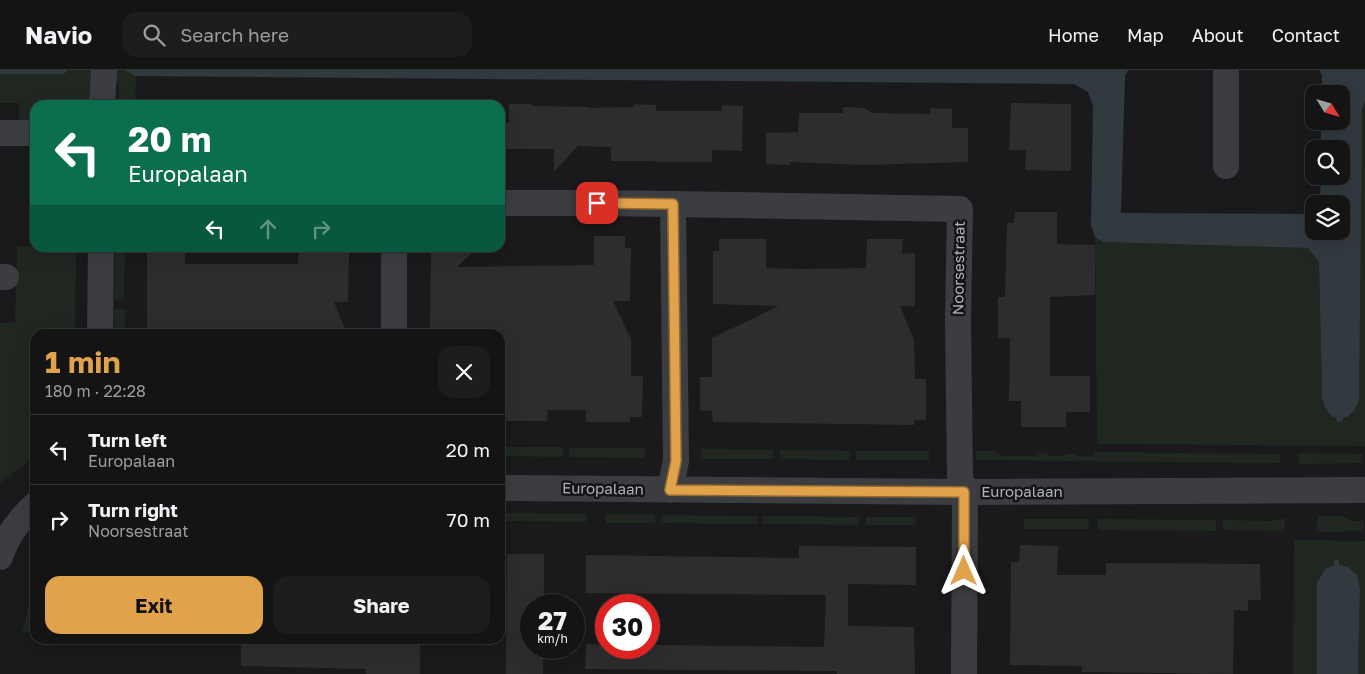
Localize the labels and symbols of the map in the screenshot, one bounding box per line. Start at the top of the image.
north arrow [1305,85,1350,130]
pin [576,182,618,224]
street label: Noorsestraat [948,221,968,315]
street label: Europalaan [562,478,644,498]
street label: Europalaan [981,482,1063,500]
position arrow [937,544,989,596]
speed limit sign: 30 [595,594,660,659]

